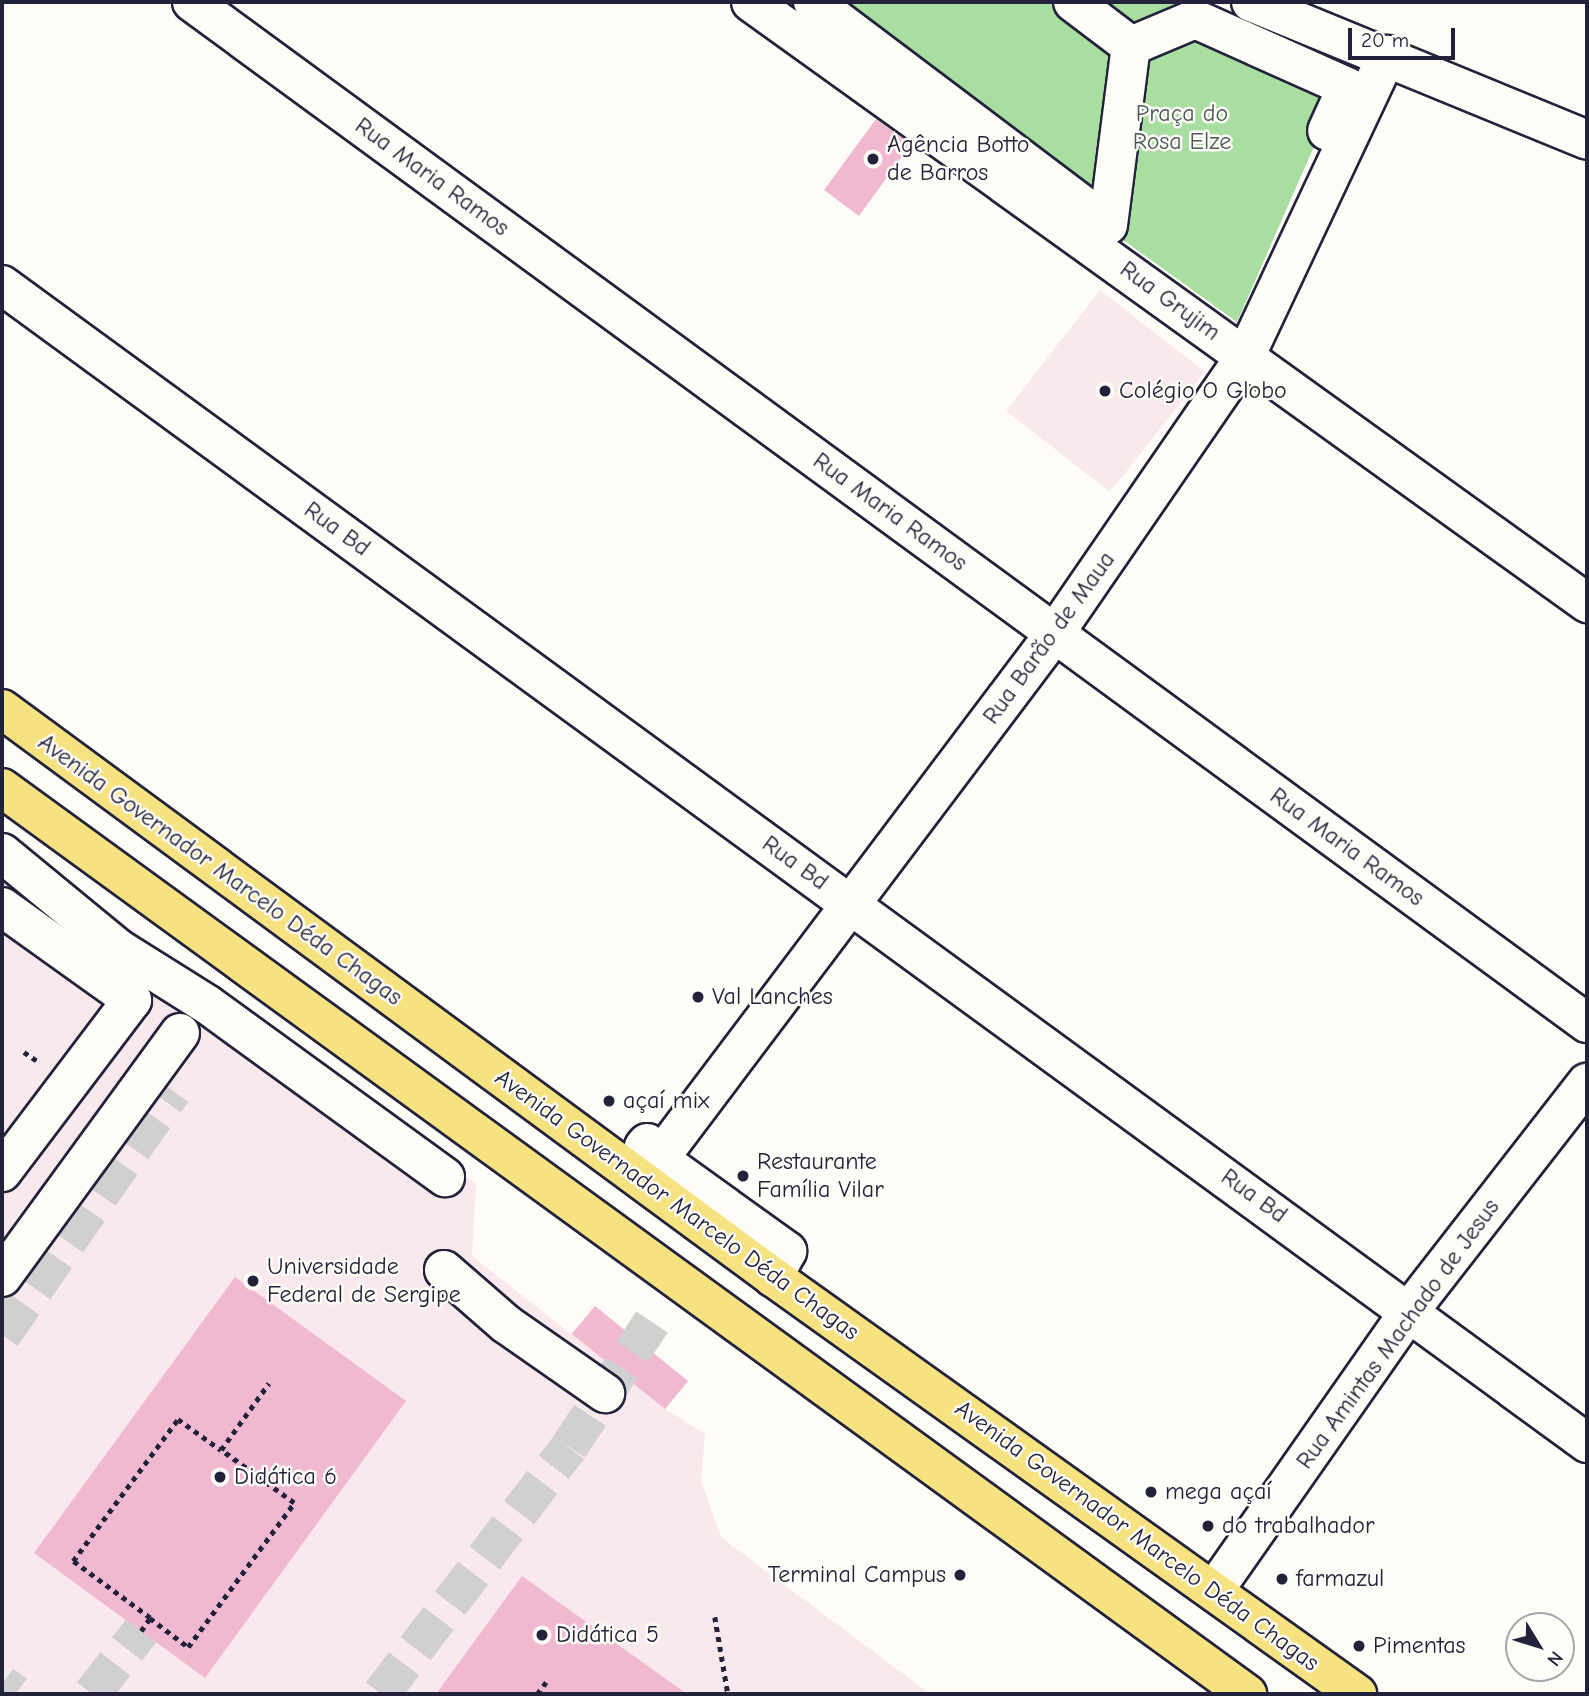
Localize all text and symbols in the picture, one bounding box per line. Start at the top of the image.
scale bar [1351,14,1458,58]
text: 20 m [1361,28,1409,52]
park label: Praça do Rosa Elze [1133,100,1231,156]
street label: Rua Maria Ramos [349,111,515,243]
place label: Agência Botto de Barros [887,131,1029,187]
marker: Agência Botto de Barros [865,151,881,167]
street label: Rua Grujim [1114,255,1226,347]
place label: Colégio O Globo [1119,377,1287,405]
marker: Colégio O Globo [1097,383,1113,399]
street label: Rua Maria Ramos [807,446,973,578]
street label: Rua Bd [298,495,376,563]
street label: Rua Barão de Maua [977,546,1121,730]
street label: Avenida Governador Marcelo Déda Chagas [32,728,408,1012]
street label: Rua Maria Ramos [1264,781,1430,913]
street label: Rua Bd [756,829,834,897]
place label: Val Lanches [712,983,833,1011]
marker: Val Lanches [690,989,706,1005]
street label: Avenida Governador Marcelo Déda Chagas [489,1063,865,1347]
place label: açaí mix [623,1087,709,1115]
marker: açaí mix [601,1093,617,1109]
place label: Restaurante Família Vilar [757,1148,884,1204]
street label: Rua Bd [1215,1162,1293,1230]
marker: Restaurante Família Vilar [735,1168,751,1184]
street label: Rua Amintas Machado de Jesus [1290,1193,1506,1475]
place label: Universidade Federal de Sergipe [267,1253,461,1309]
marker: Universidade Federal de Sergipe [245,1273,261,1289]
street label: Avenida Governador Marcelo Déda Chagas [949,1394,1325,1678]
place label: Didática 6 [234,1463,337,1491]
marker: Didática 6 [212,1469,228,1485]
place label: mega açaí [1165,1478,1272,1506]
marker: mega açaí [1143,1484,1159,1500]
place label: do trabalhador [1222,1512,1374,1540]
marker: do trabalhador [1200,1518,1216,1534]
place label: Terminal Campus [768,1561,946,1589]
place label: farmazul [1296,1565,1384,1593]
marker: Terminal Campus [952,1567,968,1583]
marker: farmazul [1274,1571,1290,1587]
north arrow [1505,1612,1575,1682]
place label: Didática 5 [556,1621,659,1649]
marker: Didática 5 [534,1627,550,1643]
place label: Pimentas [1373,1632,1466,1660]
marker: Pimentas [1351,1638,1367,1654]
text: N [1542,1647,1567,1670]

